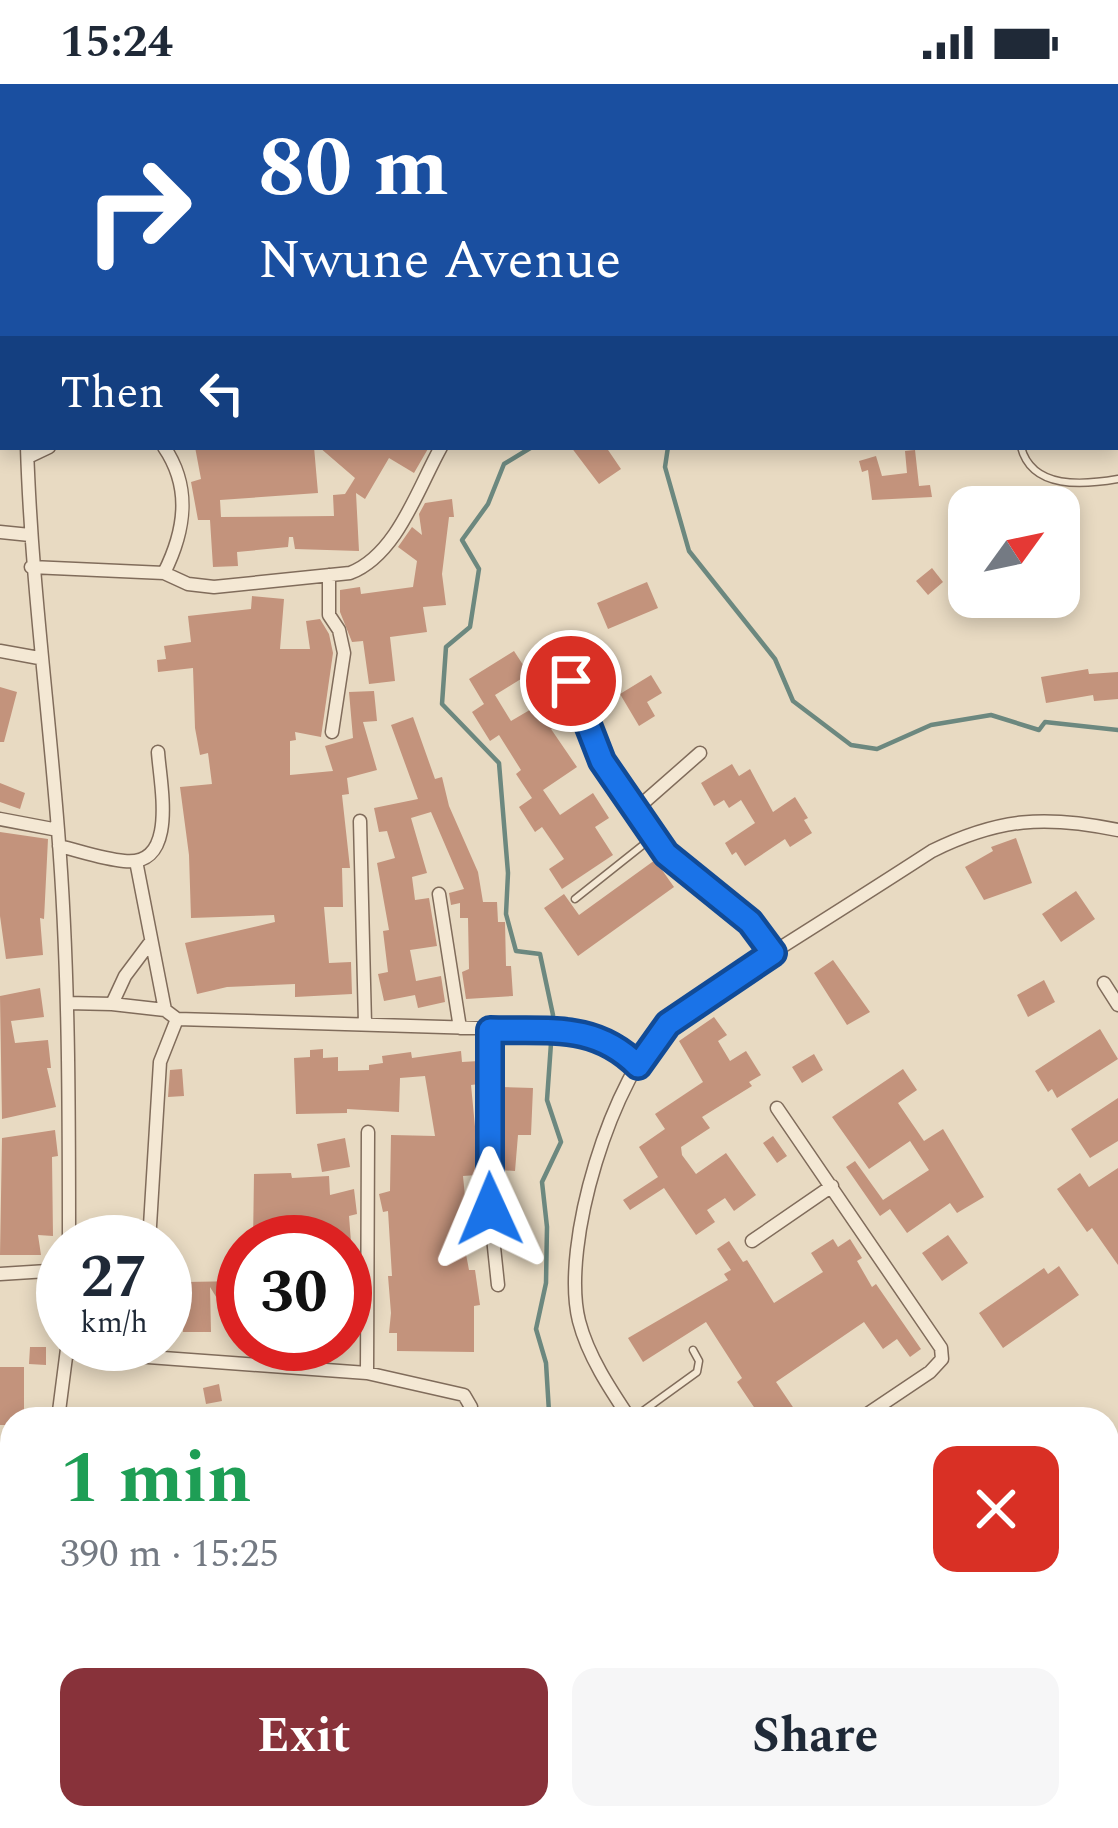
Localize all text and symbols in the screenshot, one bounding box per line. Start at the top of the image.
text: 15:24 [60,8,173,77]
text: 80 m [258,105,449,233]
icon: right [60,132,216,288]
text: Nwune Avenue [258,220,621,302]
text: Then [60,359,165,428]
icon: left [189,360,255,426]
north arrow [948,486,1080,618]
map controls [948,486,1080,618]
pin [520,630,622,732]
icon: arrive [538,648,604,714]
position arrow [427,1146,553,1272]
speed limit sign: 30 [216,1215,372,1371]
text: 27 [80,1232,148,1324]
text: km/h [80,1300,148,1346]
text: 1 min [60,1425,252,1534]
button: close [933,1446,1059,1572]
text: 390 m · 15:25 [60,1525,279,1584]
button: Exit [60,1668,548,1806]
button: Share [572,1668,1059,1806]

